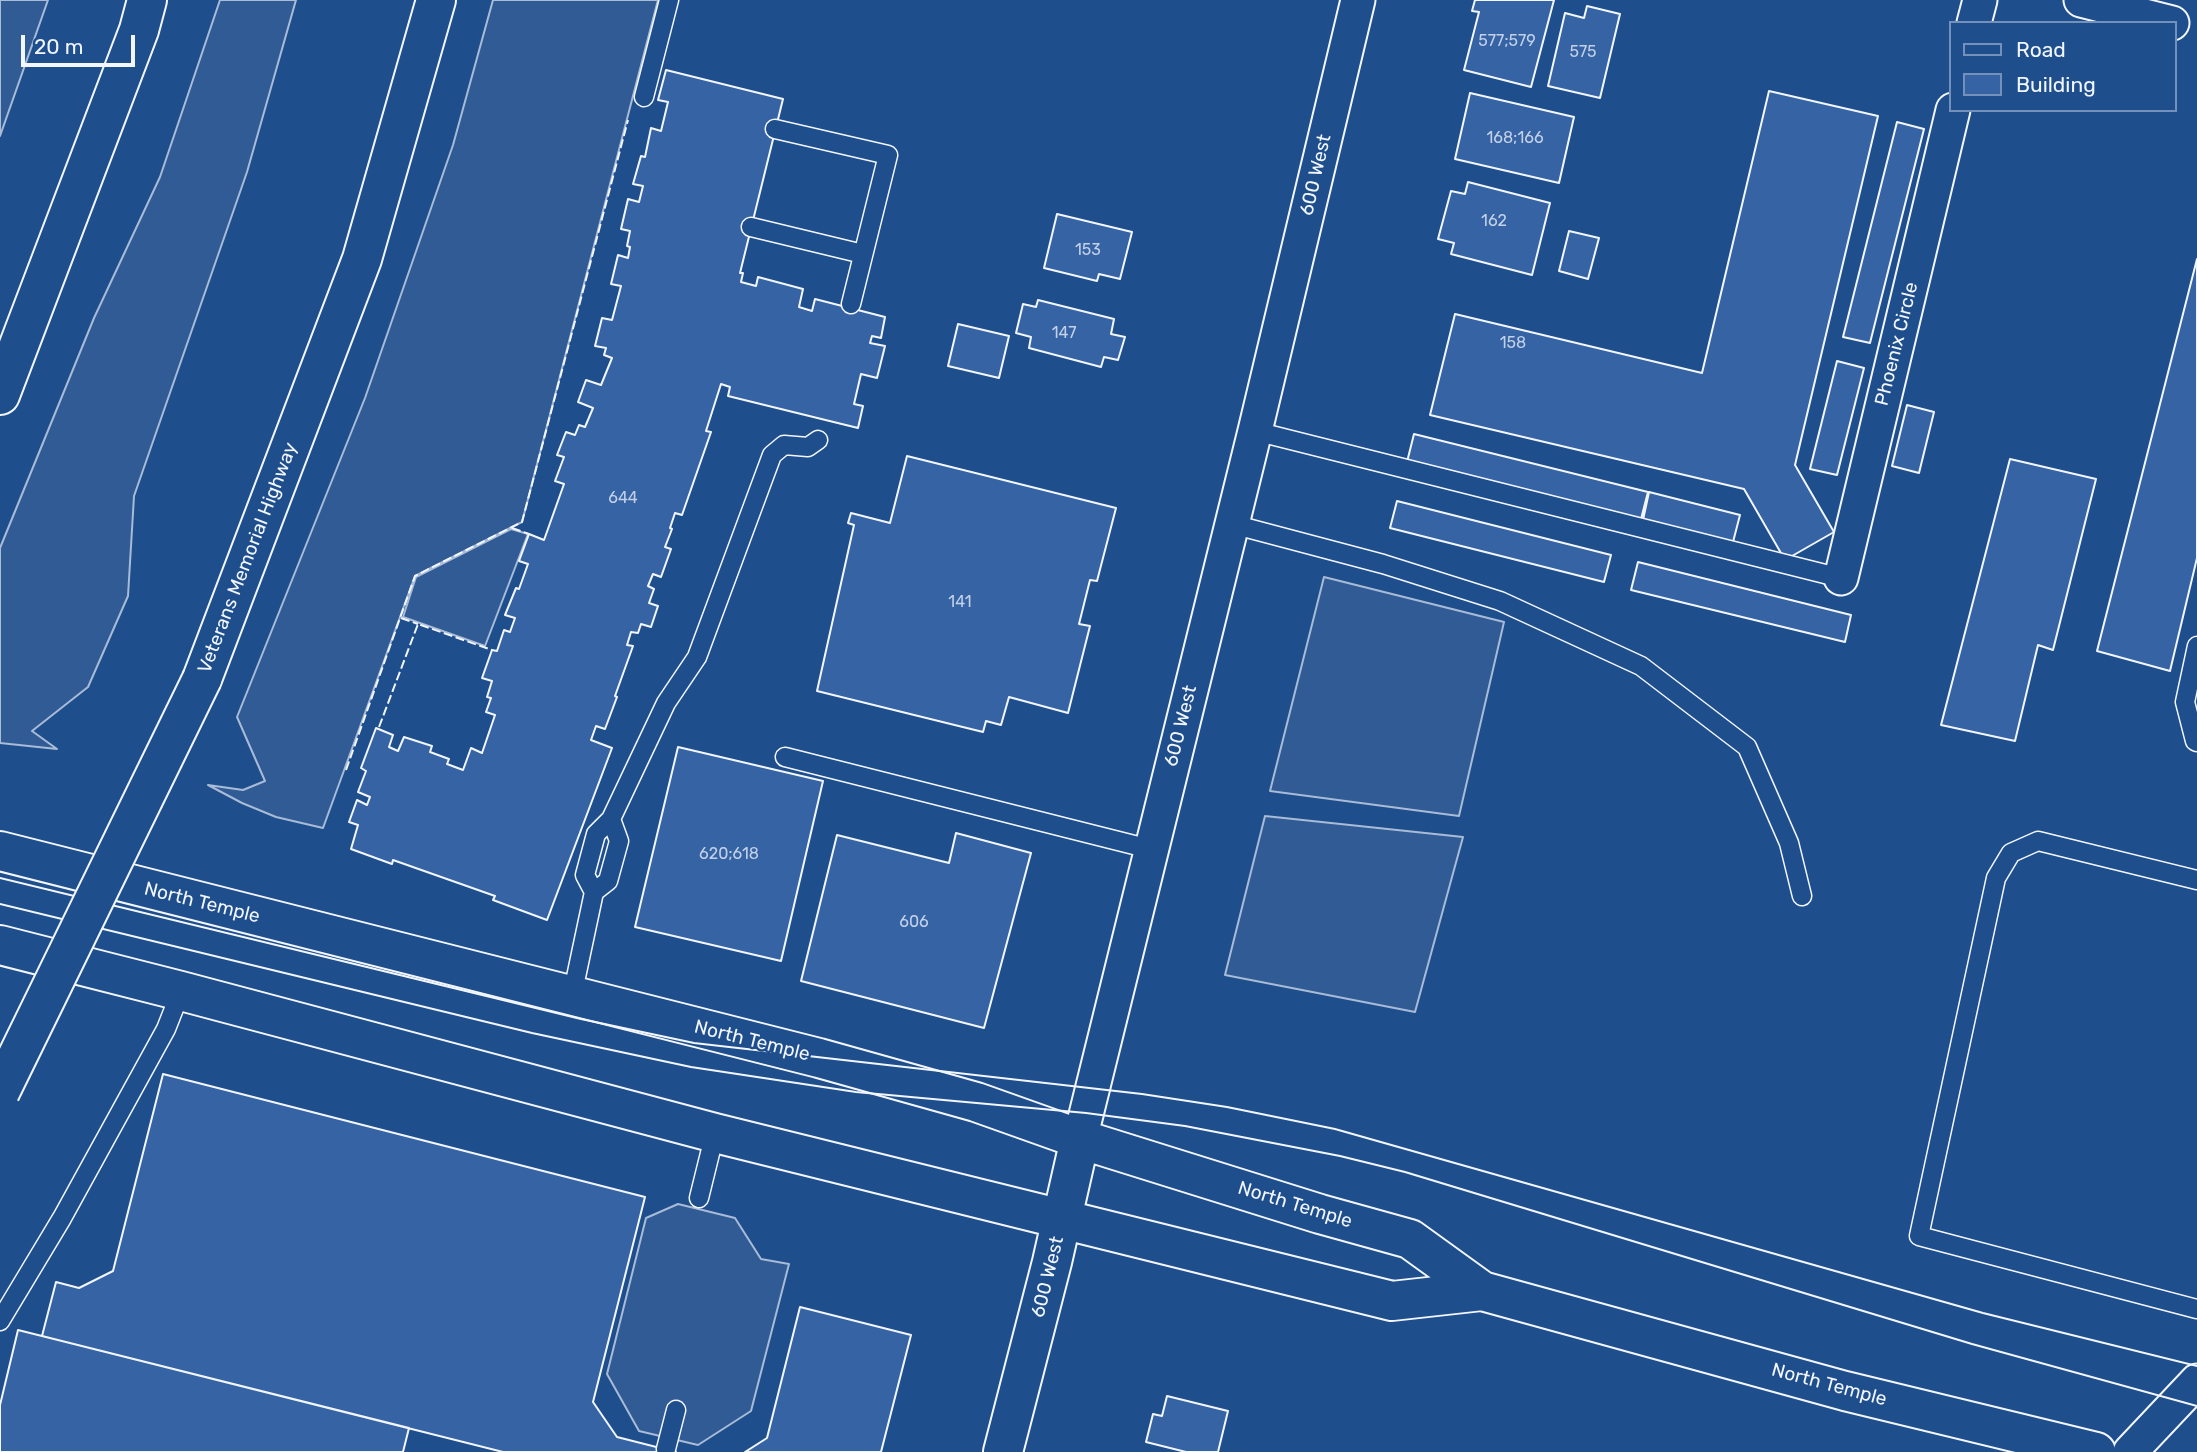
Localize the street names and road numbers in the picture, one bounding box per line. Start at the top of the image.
street label: 600 West [1296,132,1336,218]
street label: Phoenix Circle [1871,280,1923,408]
street label: Veterans Memorial Highway [193,439,303,677]
street label: 600 West [1160,683,1202,769]
street label: North Temple [142,878,262,928]
street label: North Temple [692,1016,812,1066]
street label: North Temple [1235,1177,1355,1233]
street label: 600 West [1027,1234,1069,1320]
street label: North Temple [1769,1359,1889,1411]

